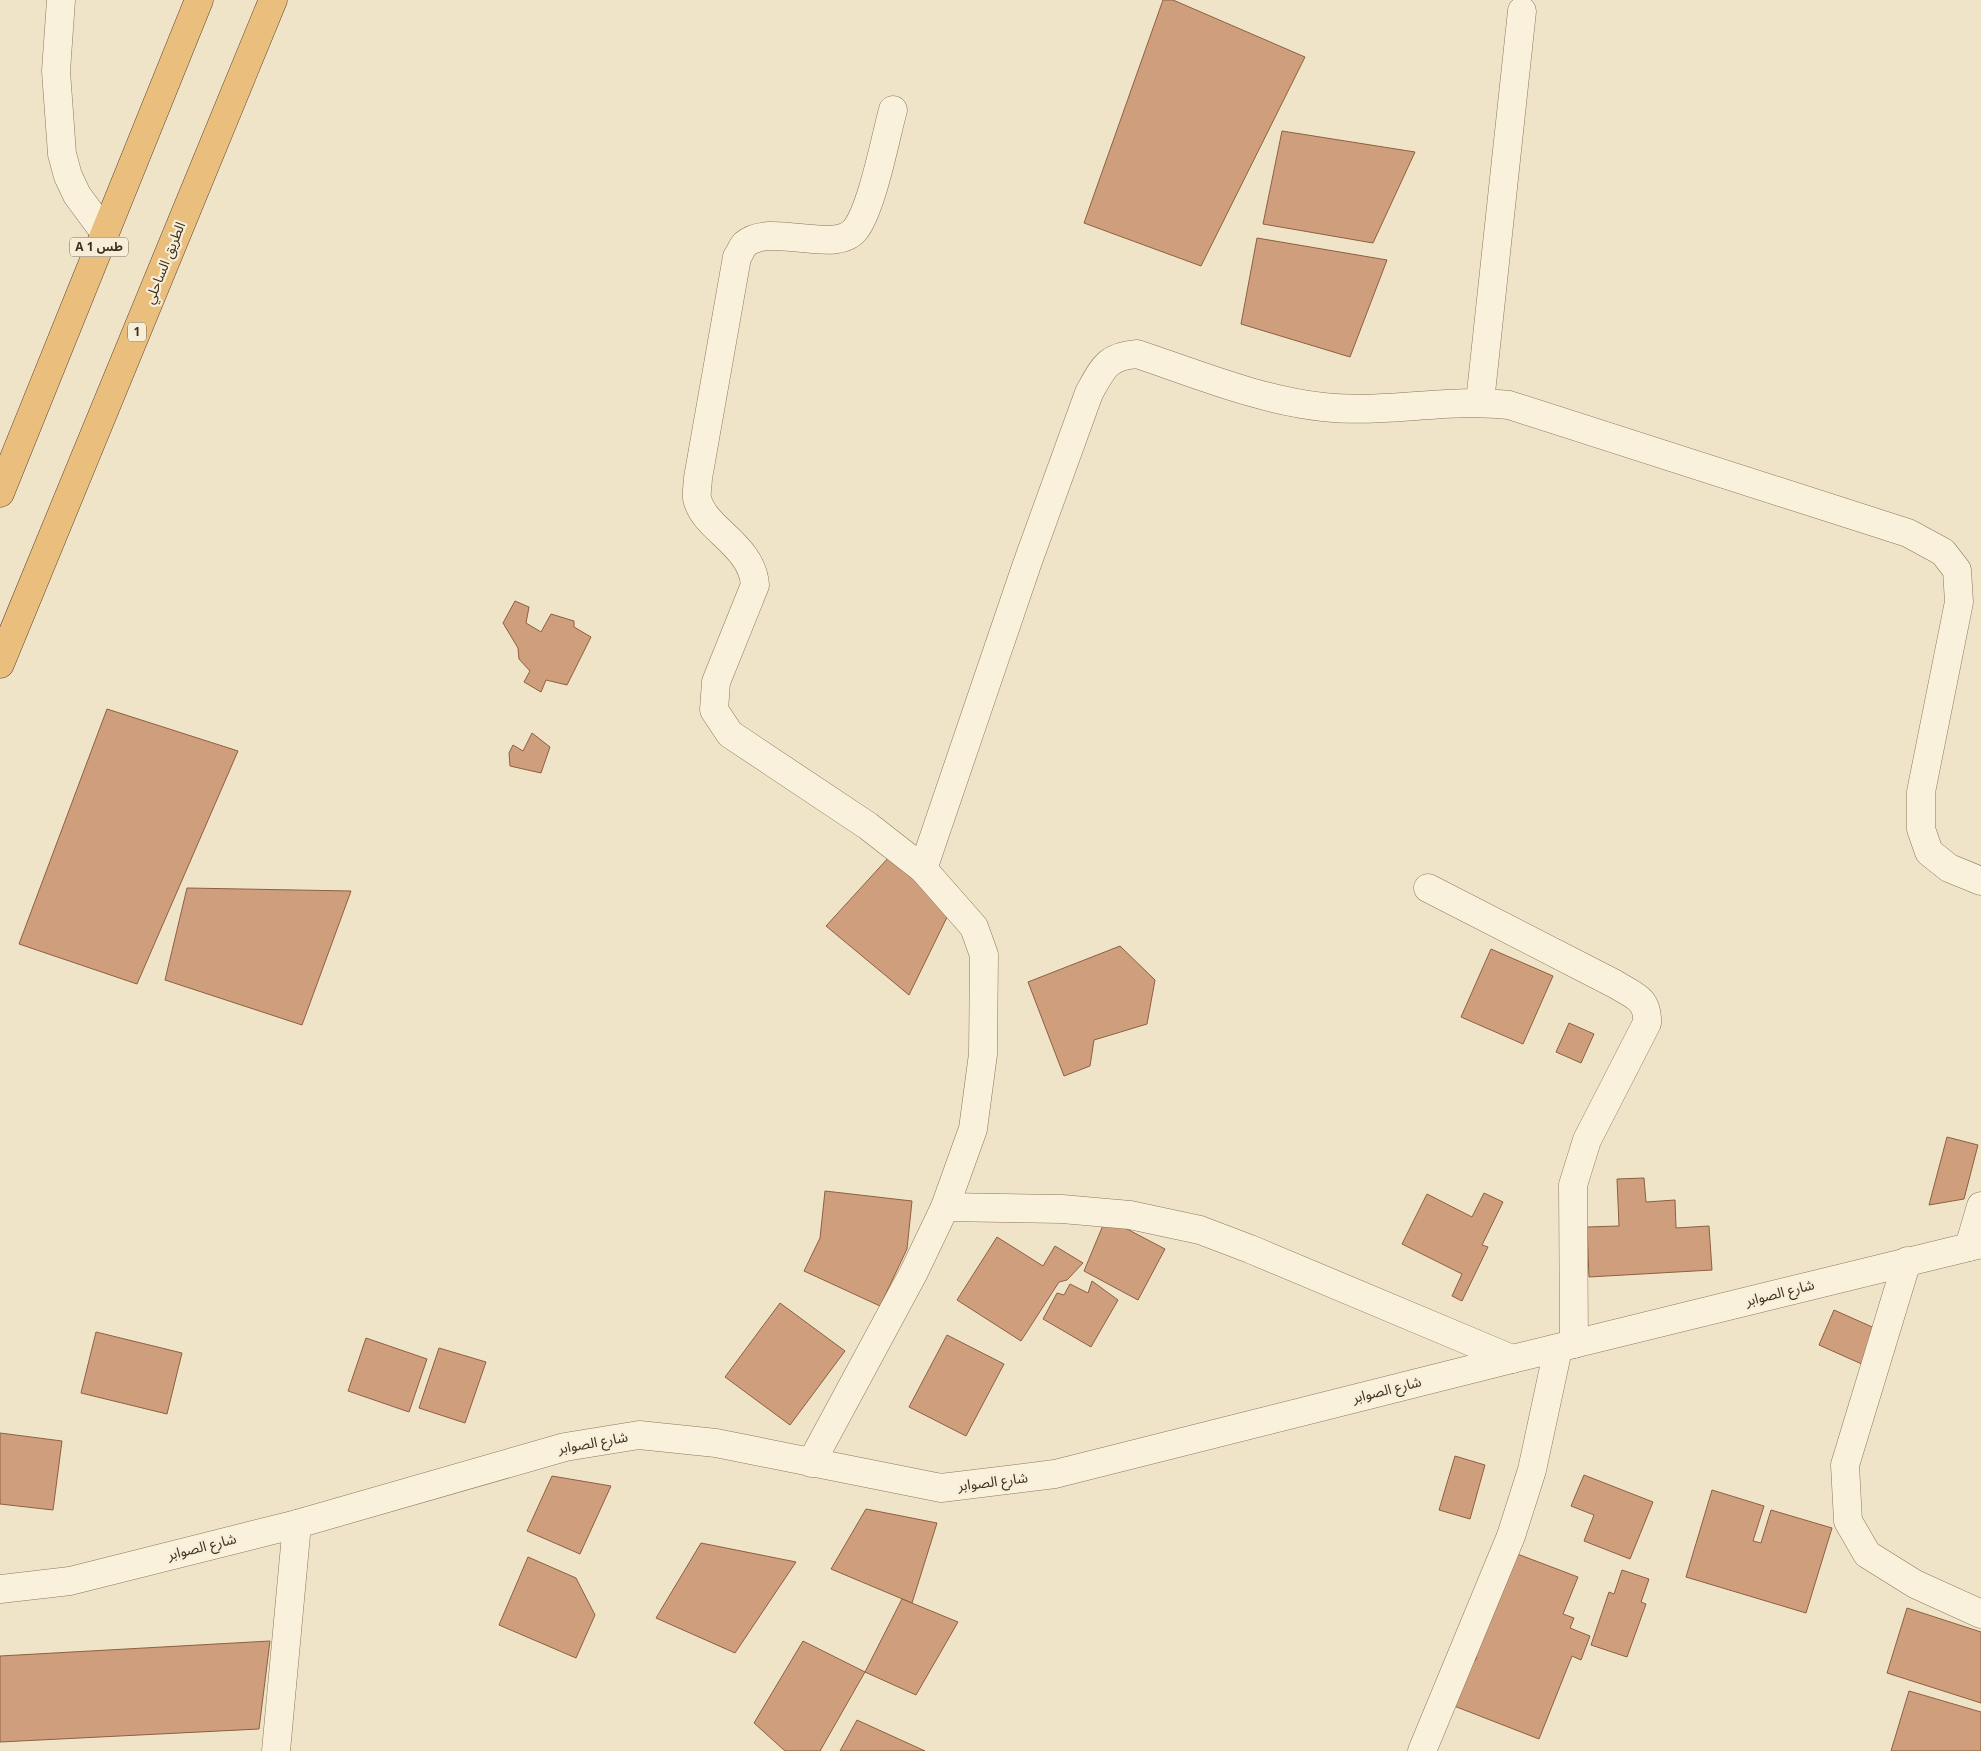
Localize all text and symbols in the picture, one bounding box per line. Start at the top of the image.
street label: الطريق الساحلي [135,217,195,309]
road number: A 1 طس [70,238,128,256]
road number: 1 [128,322,146,342]
street label: شارع الصوابر [1741,1270,1818,1316]
street label: شارع الصوابر [1348,1367,1425,1413]
street label: شارع الصوابر [555,1423,630,1464]
street label: شارع الصوابر [955,1463,1030,1501]
street label: شارع الصوابر [163,1524,240,1570]

